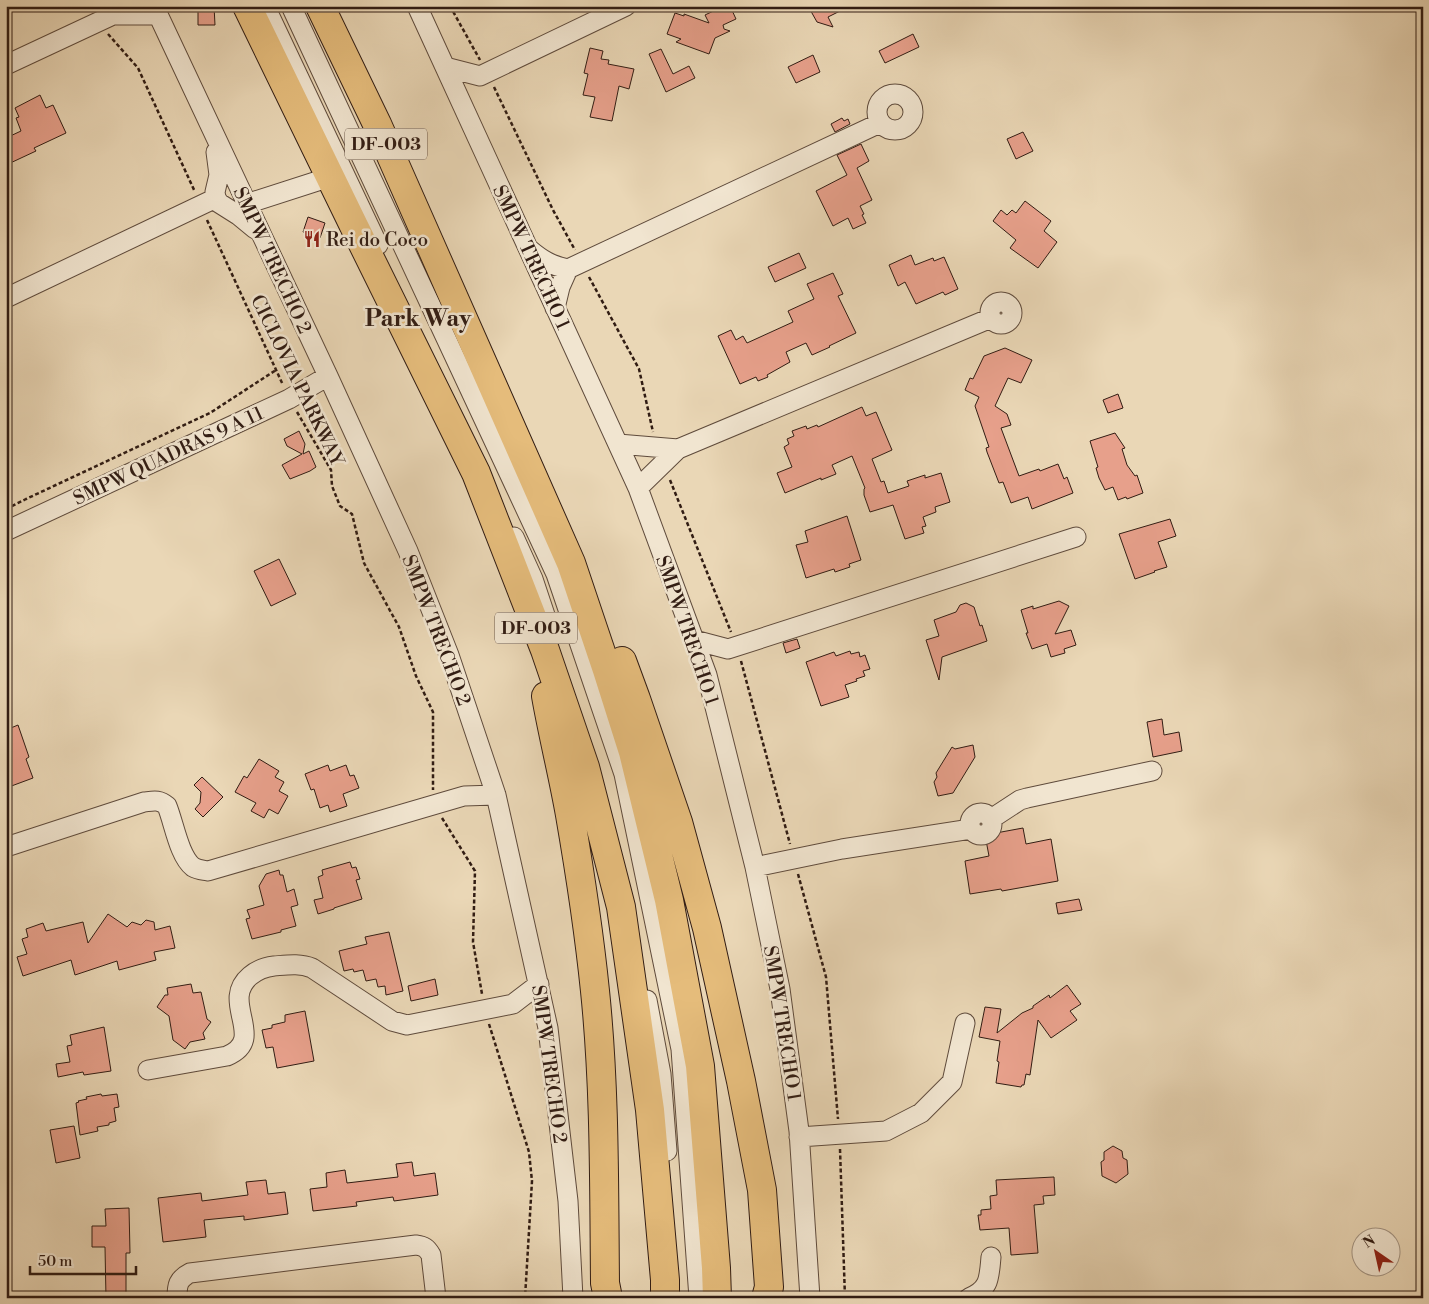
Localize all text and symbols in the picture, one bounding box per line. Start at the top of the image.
road number: DF-003 [345,128,427,160]
street label: SMPW TRECHO 1 [487,181,575,334]
street label: SMPW TRECHO 2 [228,183,317,338]
place label: Rei do Coco [326,228,428,252]
restaurant icon: Rei do Coco [302,229,322,249]
street label: CICLOVIA PARKWAY [245,291,350,471]
district label: Park Way [365,304,472,334]
street label: SMPW QUADRAS 9 A 11 [69,401,267,511]
street label: SMPW TRECHO 2 [396,552,476,709]
street label: SMPW TRECHO 1 [650,552,724,708]
road number: DF-003 [495,612,577,644]
street label: SMPW TRECHO 1 [758,944,806,1102]
street label: SMPW TRECHO 2 [526,984,572,1145]
north arrow [1352,1226,1402,1276]
text: N [1360,1231,1379,1253]
scale bar [30,1244,136,1276]
text: 50 m [38,1252,72,1271]

